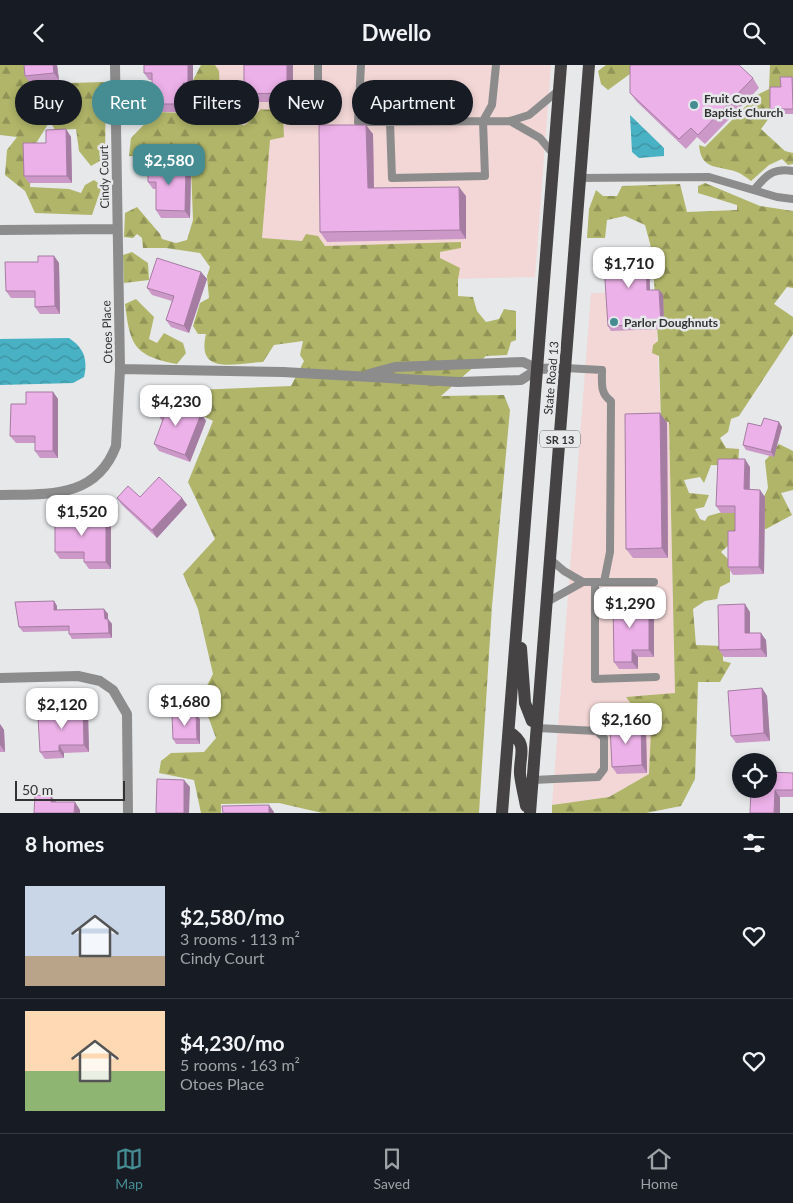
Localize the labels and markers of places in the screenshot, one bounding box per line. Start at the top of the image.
place label: Fruit Cove Baptist Church [704,91,784,120]
marker: Fruit Cove Baptist Church [688,99,700,111]
pin: $2,580 [128,143,210,186]
pin: $1,710 [588,247,670,289]
place label: Parlor Doughnuts [624,315,718,330]
marker: Parlor Doughnuts [608,316,620,328]
pin: $4,230 [135,385,217,427]
pin: $1,520 [41,495,123,537]
pin: $1,290 [589,587,671,629]
pin: $1,680 [144,685,226,727]
pin: $2,120 [21,687,103,730]
pin: $2,160 [585,703,667,745]

